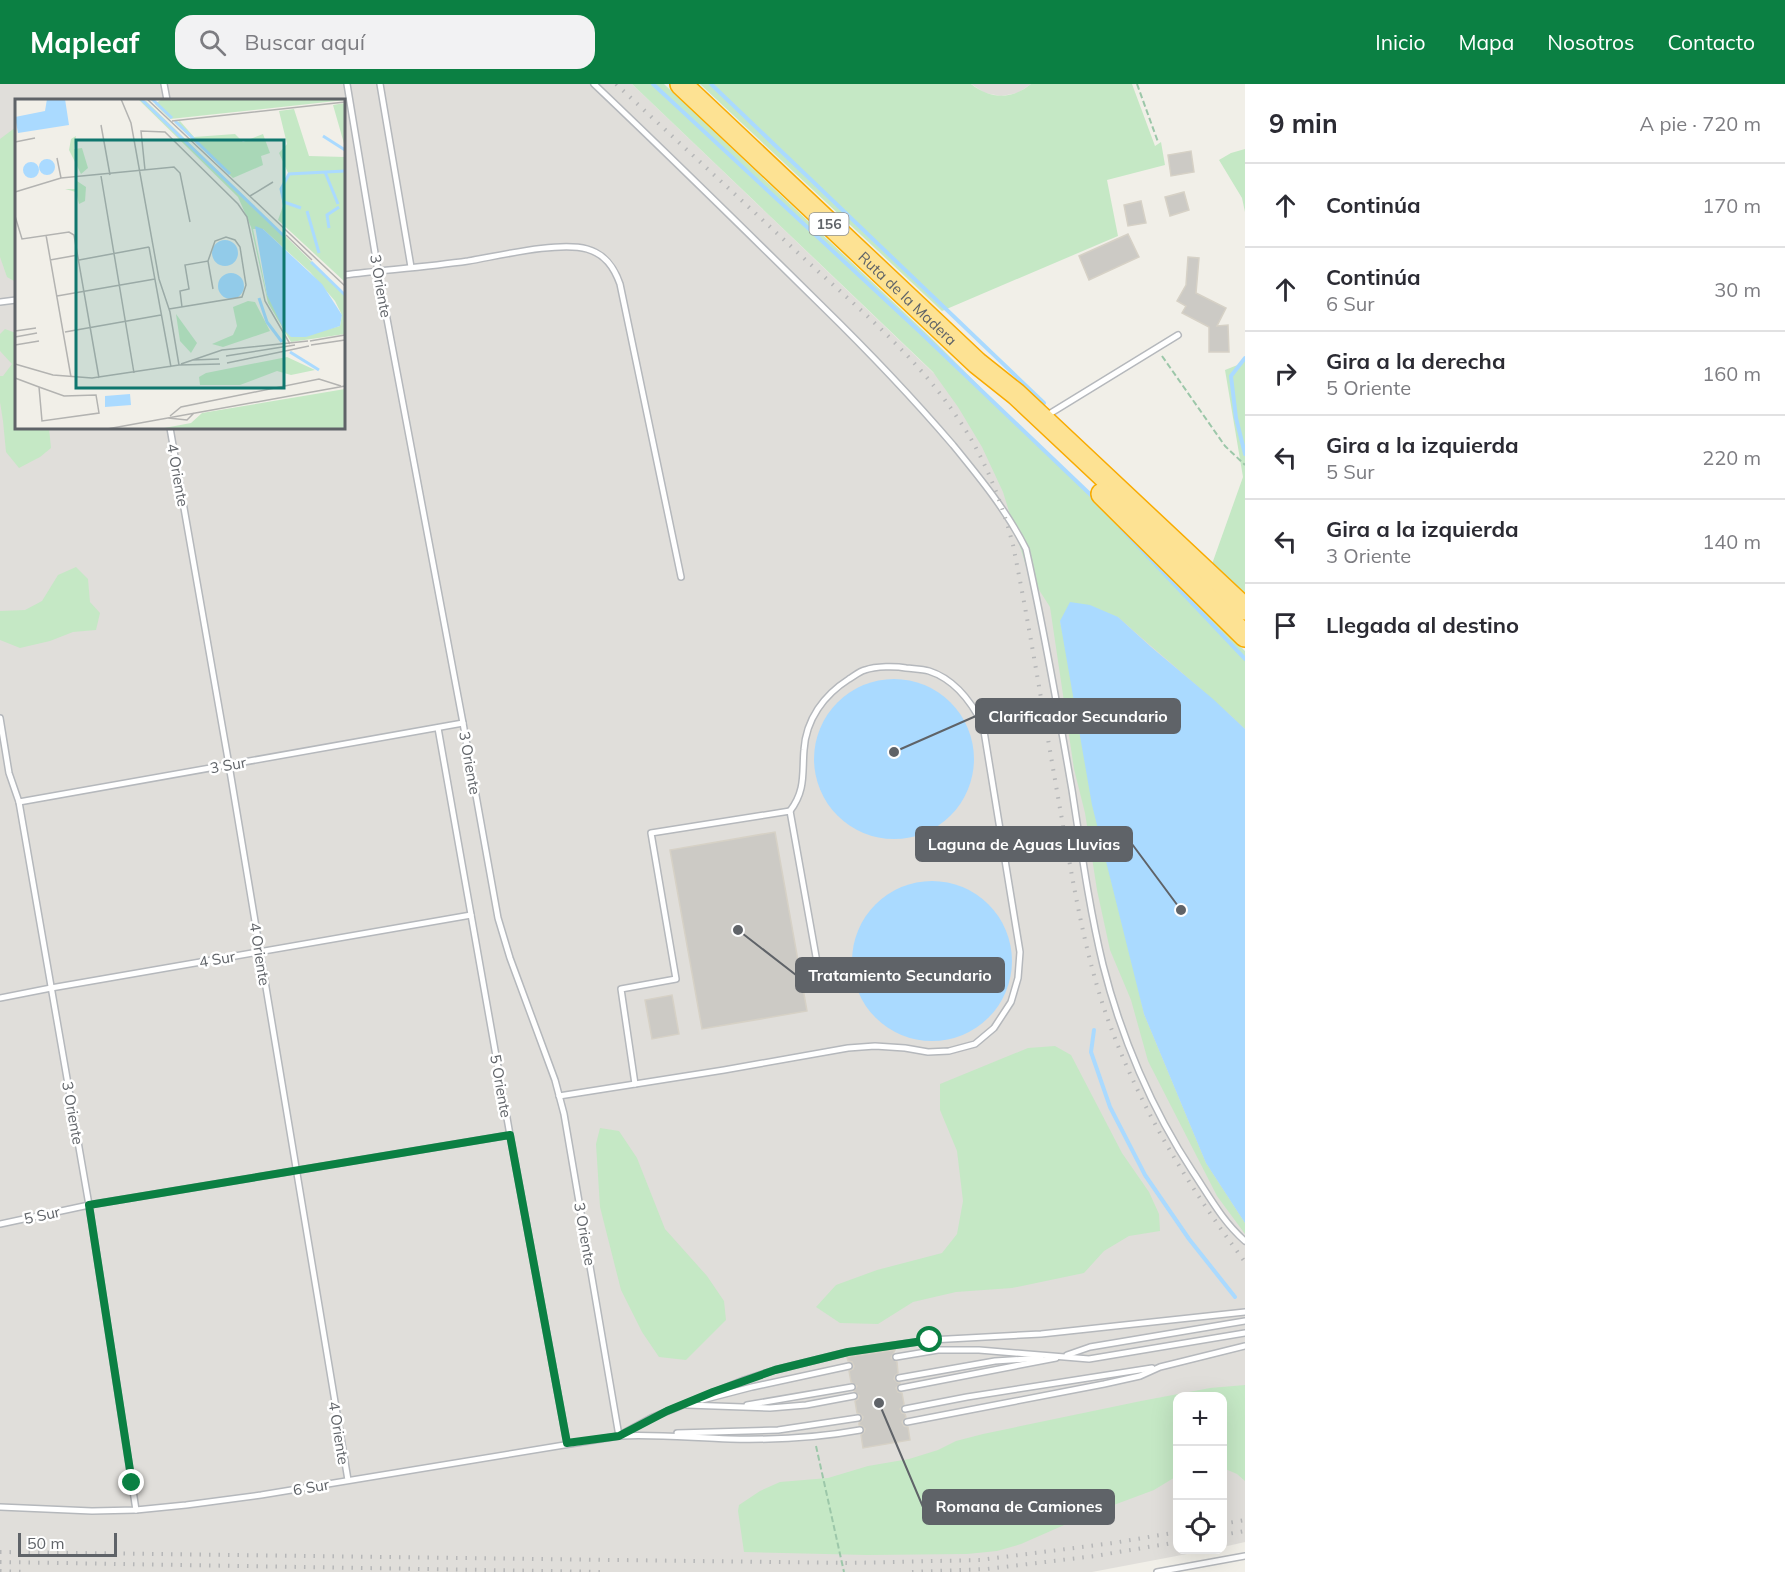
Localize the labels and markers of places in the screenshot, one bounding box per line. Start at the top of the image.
callout: Clarificador Secundario [976,699,1180,733]
callout: Laguna de Aguas Lluvias [916,827,1132,861]
callout: Tratamiento Secundario [796,958,1004,992]
callout: Romana de Camiones [923,1490,1114,1524]

